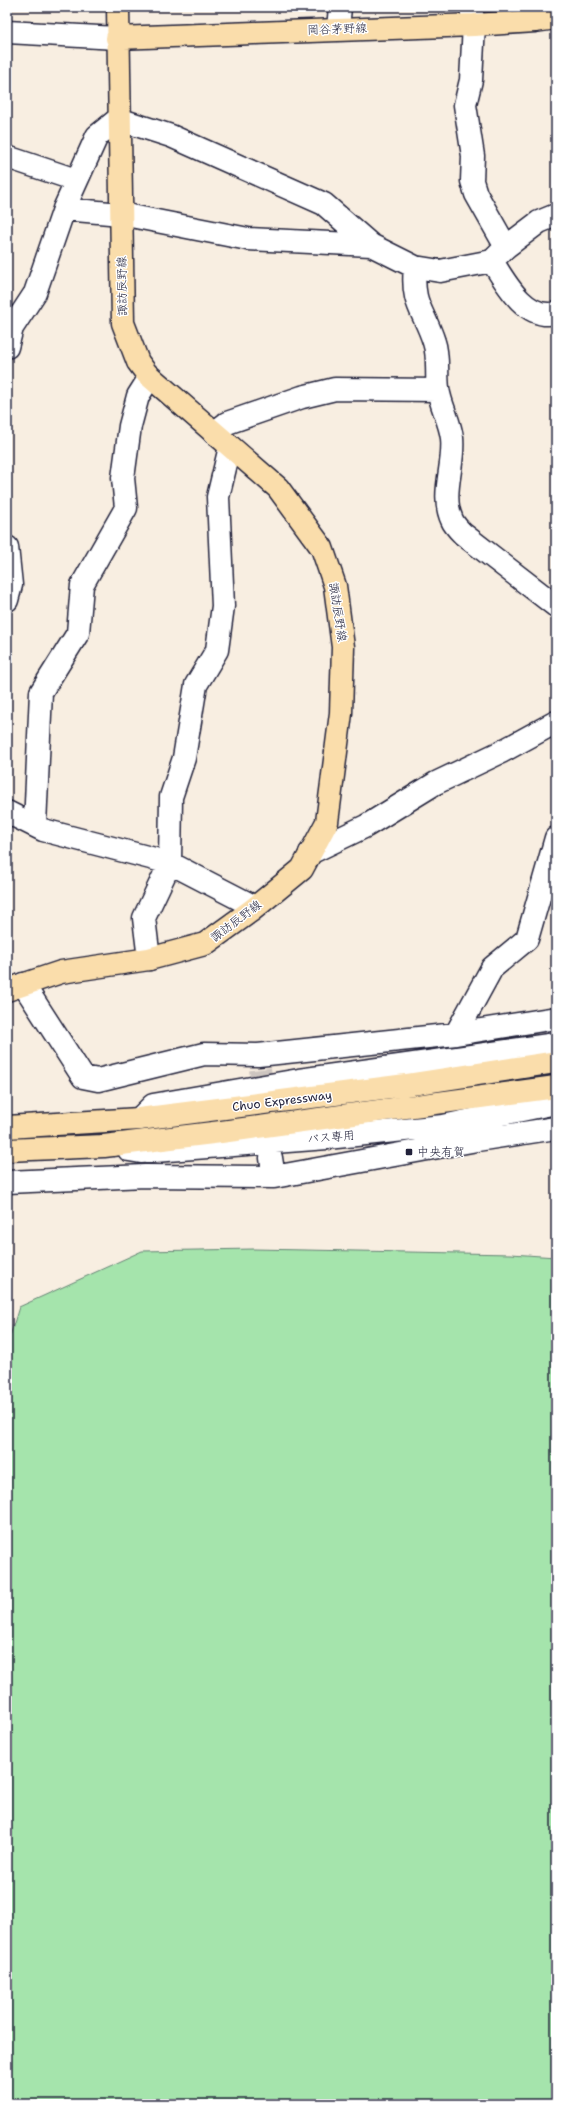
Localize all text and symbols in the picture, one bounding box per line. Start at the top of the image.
street label: 岡谷茅野線 [307,20,367,38]
street label: 諏訪辰野線 [113,256,131,316]
street label: 諏訪辰野線 [325,581,351,643]
street label: 諏訪辰野線 [207,897,265,945]
street label: Chuo Expressway [231,1087,333,1115]
street label: バス専用 [306,1127,356,1147]
place label: 中央有賀 [417,1144,465,1160]
marker: 中央有賀 [404,1147,414,1157]

